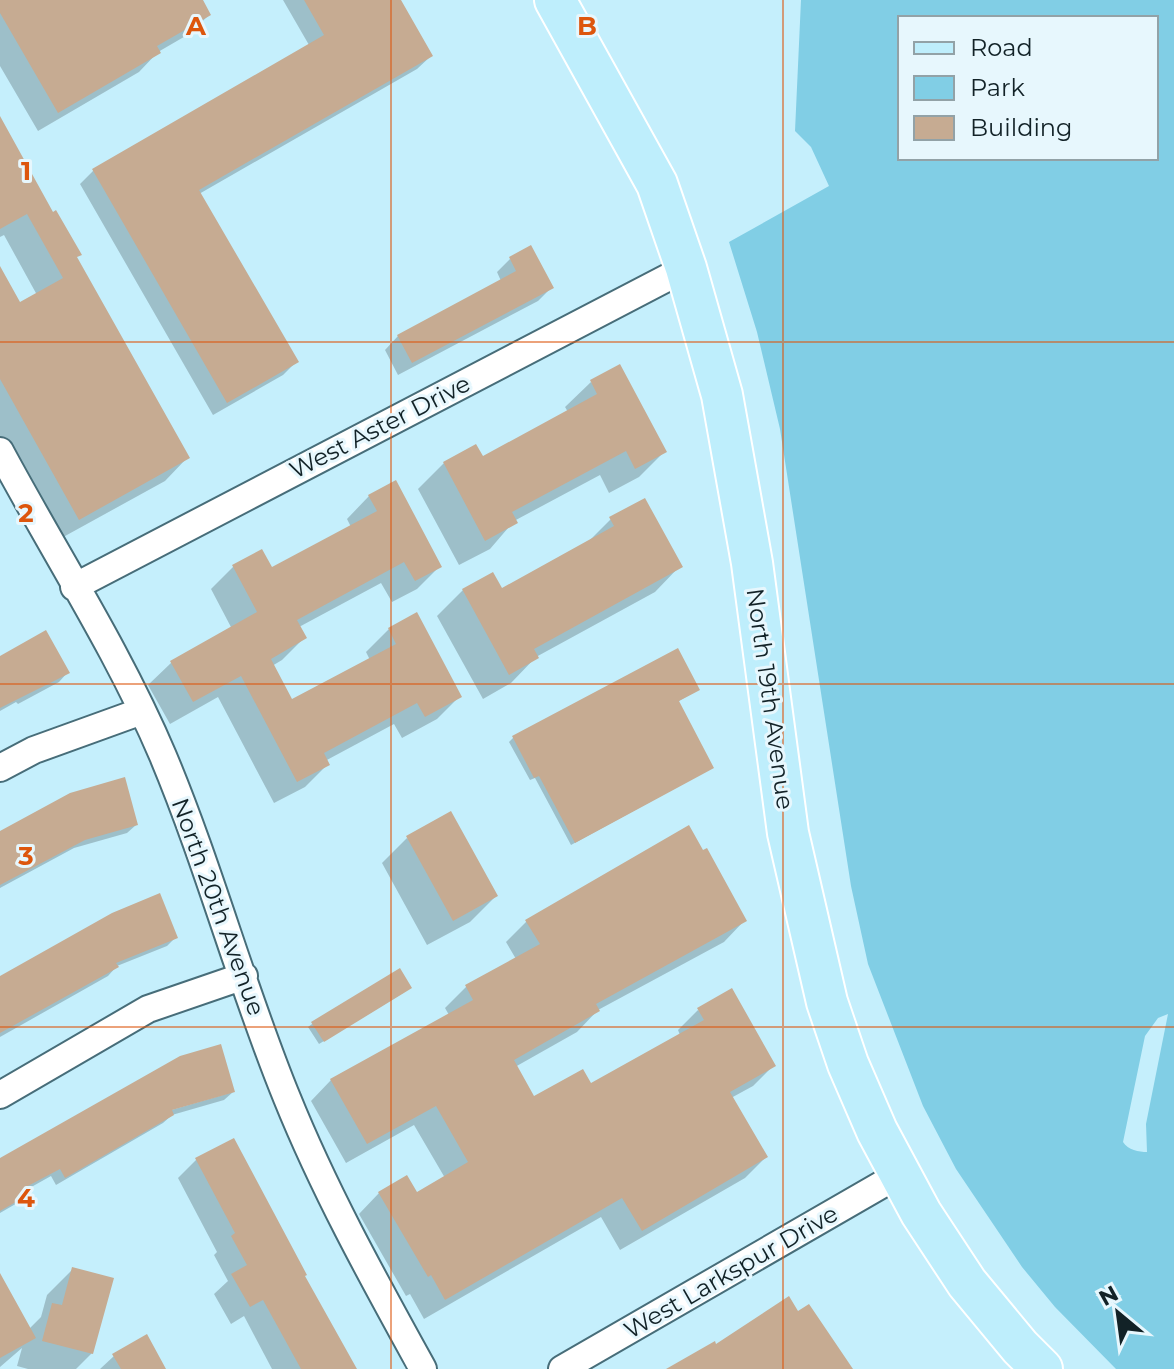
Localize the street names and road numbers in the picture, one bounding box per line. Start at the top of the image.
street label: West Aster Drive [285,368,475,485]
street label: North 19th Avenue [741,586,800,811]
street label: North 20th Avenue [166,794,271,1020]
street label: West Larkspur Drive [619,1198,843,1345]

